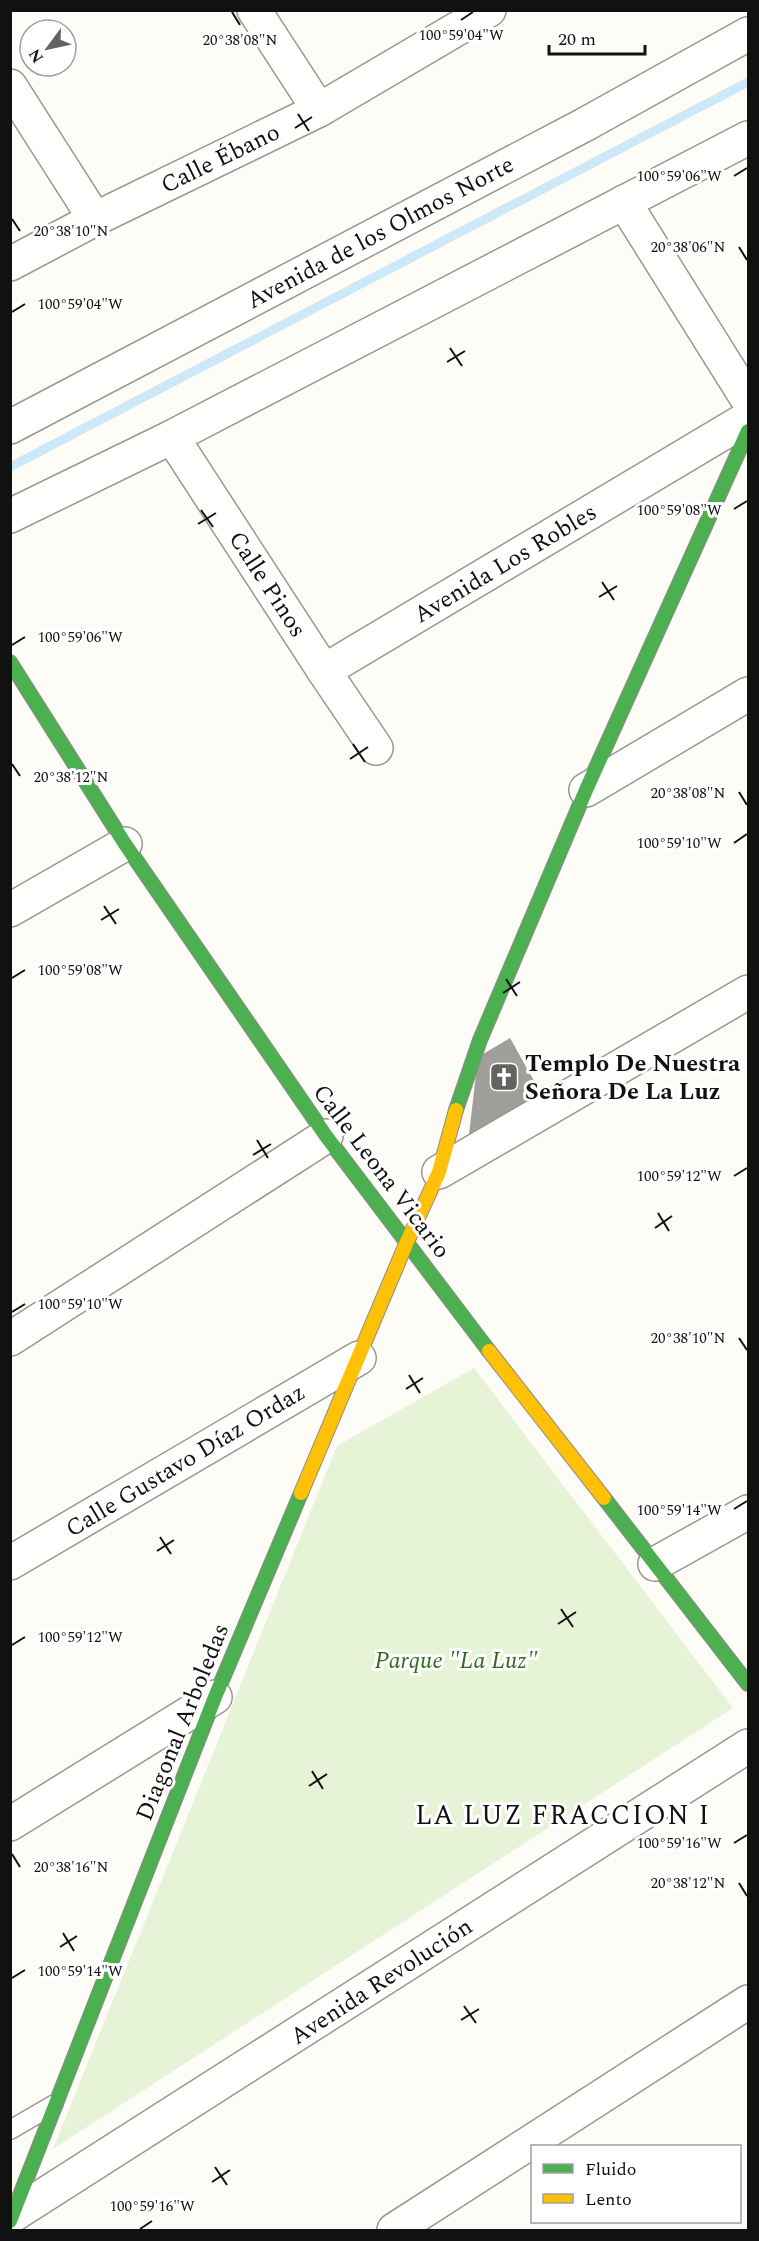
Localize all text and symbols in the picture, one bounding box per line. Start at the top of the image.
north arrow [18,18,78,78]
scale bar [549,18,645,56]
text: 100°59'04"W [418,24,504,47]
text: 20 m [558,26,596,53]
text: 20°38'08"N [203,29,278,52]
text: N [23,44,50,68]
street label: Calle Ébano [155,115,286,203]
street label: Avenida de los Olmos Norte [240,147,521,319]
text: 100°59'06"W [636,165,722,188]
text: 20°38'10"N [34,220,109,243]
text: 20°38'06"N [651,236,726,259]
text: 100°59'04"W [37,293,123,316]
street label: Avenida Los Robles [407,495,604,633]
text: 100°59'08"W [636,499,722,522]
street label: Calle Pinos [219,524,315,645]
text: 100°59'06"W [37,626,123,649]
text: 20°38'12"N [34,766,109,789]
text: 20°38'08"N [651,782,726,805]
text: 100°59'10"W [636,832,722,855]
text: 100°59'08"W [37,959,123,982]
place label: Templo De Nuestra Señora De La Luz [525,1046,741,1110]
church icon: Templo De Nuestra Señora De La Luz [488,1061,520,1093]
street label: Calle Leona Vicario [303,1077,459,1267]
text: 100°59'12"W [636,1165,722,1188]
text: 100°59'10"W [37,1293,123,1316]
text: 20°38'10"N [651,1327,726,1350]
street label: Calle Gustavo Díaz Ordaz [59,1375,312,1547]
text: 100°59'14"W [636,1499,722,1522]
street label: Diagonal Arboledas [127,1618,239,1827]
text: 100°59'12"W [37,1626,123,1649]
park label: Parque "La Luz" [374,1643,538,1679]
district label: LA LUZ FRACCION I [415,1795,711,1837]
text: 100°59'16"W [636,1832,722,1855]
text: 20°38'16"N [34,1856,109,1879]
text: 20°38'12"N [651,1872,726,1895]
street label: Avenida Revolución [283,1909,480,2054]
text: 100°59'14"W [37,1960,123,1983]
legend [531,2145,741,2223]
text: Fluido [585,2156,637,2183]
text: Lento [585,2186,632,2213]
text: 100°59'16"W [109,2195,195,2218]

